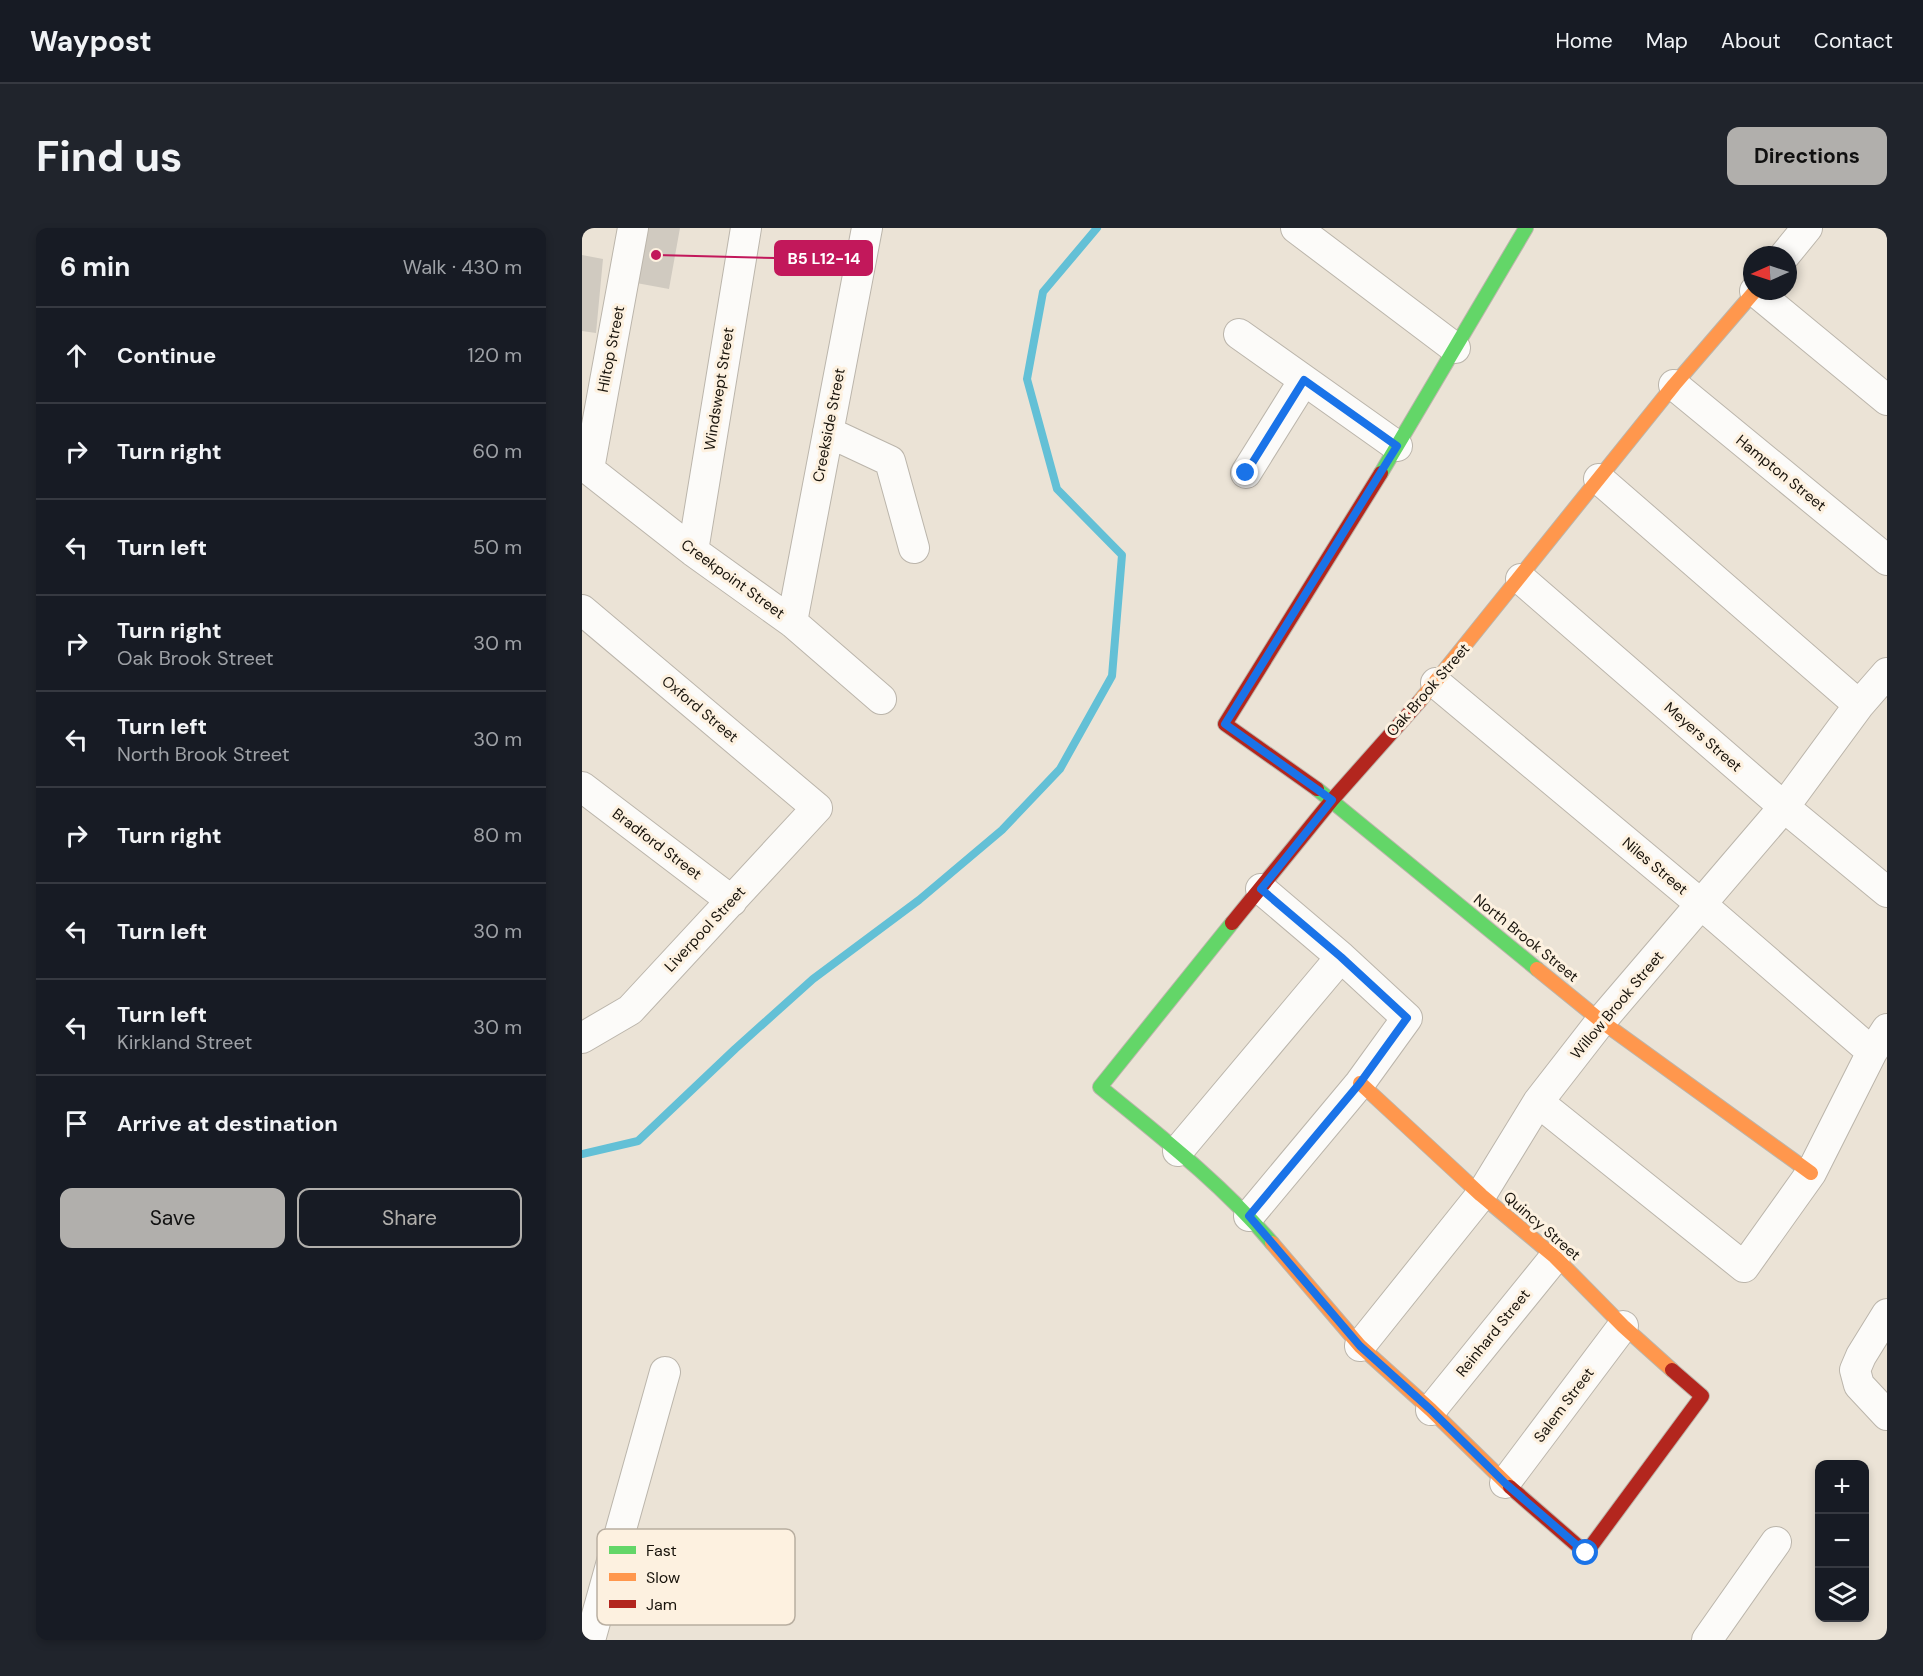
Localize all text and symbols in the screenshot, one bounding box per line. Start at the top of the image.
text: Waypost [30,23,152,60]
text: Home [1555,27,1613,55]
text: Map [1646,27,1688,55]
text: About [1721,27,1781,55]
text: Contact [1814,27,1893,55]
button: Directions [1727,127,1887,185]
text: Find us [36,129,182,184]
callout: B5 L12-14 [775,241,872,275]
north arrow [1743,246,1797,300]
text: B5 L12-14 [788,248,860,269]
text: 6 min [60,250,130,284]
text: Walk · 430 m [403,254,522,280]
street label: Hiltop Street [593,304,629,394]
street label: Windswept Street [699,326,739,452]
icon: ahead [60,339,93,372]
text: Continue [117,341,216,370]
text: 120 m [468,342,522,368]
street label: Creekside Street [808,366,850,484]
street label: Hampton Street [1732,430,1830,516]
icon: right [60,435,93,468]
text: Turn right [117,437,222,466]
text: 60 m [473,438,522,464]
route end [1232,459,1258,485]
icon: left [60,531,93,564]
text: Turn left [117,533,207,562]
text: 50 m [473,534,522,560]
street label: Creekpoint Street [677,535,789,623]
text: Turn right [117,616,222,645]
icon: right [60,627,93,660]
text: 30 m [473,630,522,656]
street label: Oak Brook Street [1382,639,1474,741]
text: Oak Brook Street [117,645,274,671]
street label: Oxford Street [658,671,742,747]
street label: Meyers Street [1660,698,1746,776]
text: Turn left [117,712,207,741]
icon: left [60,723,93,756]
text: 30 m [473,726,522,752]
text: North Brook Street [117,741,290,767]
street label: Bradford Street [608,804,706,884]
icon: right [60,819,93,852]
text: Turn right [117,821,222,850]
text: 80 m [473,822,522,848]
street label: Niles Street [1618,833,1692,899]
street label: Liverpool Street [660,882,750,976]
street label: North Brook Street [1469,889,1583,987]
icon: left [60,915,93,948]
text: Turn left [117,917,207,946]
text: 30 m [473,918,522,944]
street label: Willow Brook Street [1566,947,1668,1063]
text: Turn left [117,1000,207,1029]
icon: left [60,1011,93,1044]
text: 30 m [473,1014,522,1040]
text: Kirkland Street [117,1029,252,1055]
icon: arrive [60,1107,93,1140]
text: Arrive at destination [117,1109,338,1138]
street label: Quincy Street [1499,1187,1585,1265]
button: Save [60,1188,285,1248]
button: Share [297,1188,522,1248]
street label: Reinhard Street [1452,1285,1535,1381]
street label: Salem Street [1529,1364,1599,1446]
map controls [1815,1460,1869,1622]
button: + [1815,1460,1869,1514]
button: − [1815,1514,1869,1568]
legend [597,1529,795,1625]
route start [1572,1539,1598,1565]
text: Fast [646,1540,677,1561]
text: Slow [646,1567,680,1588]
button: layers [1815,1568,1869,1622]
text: Jam [646,1594,677,1615]

